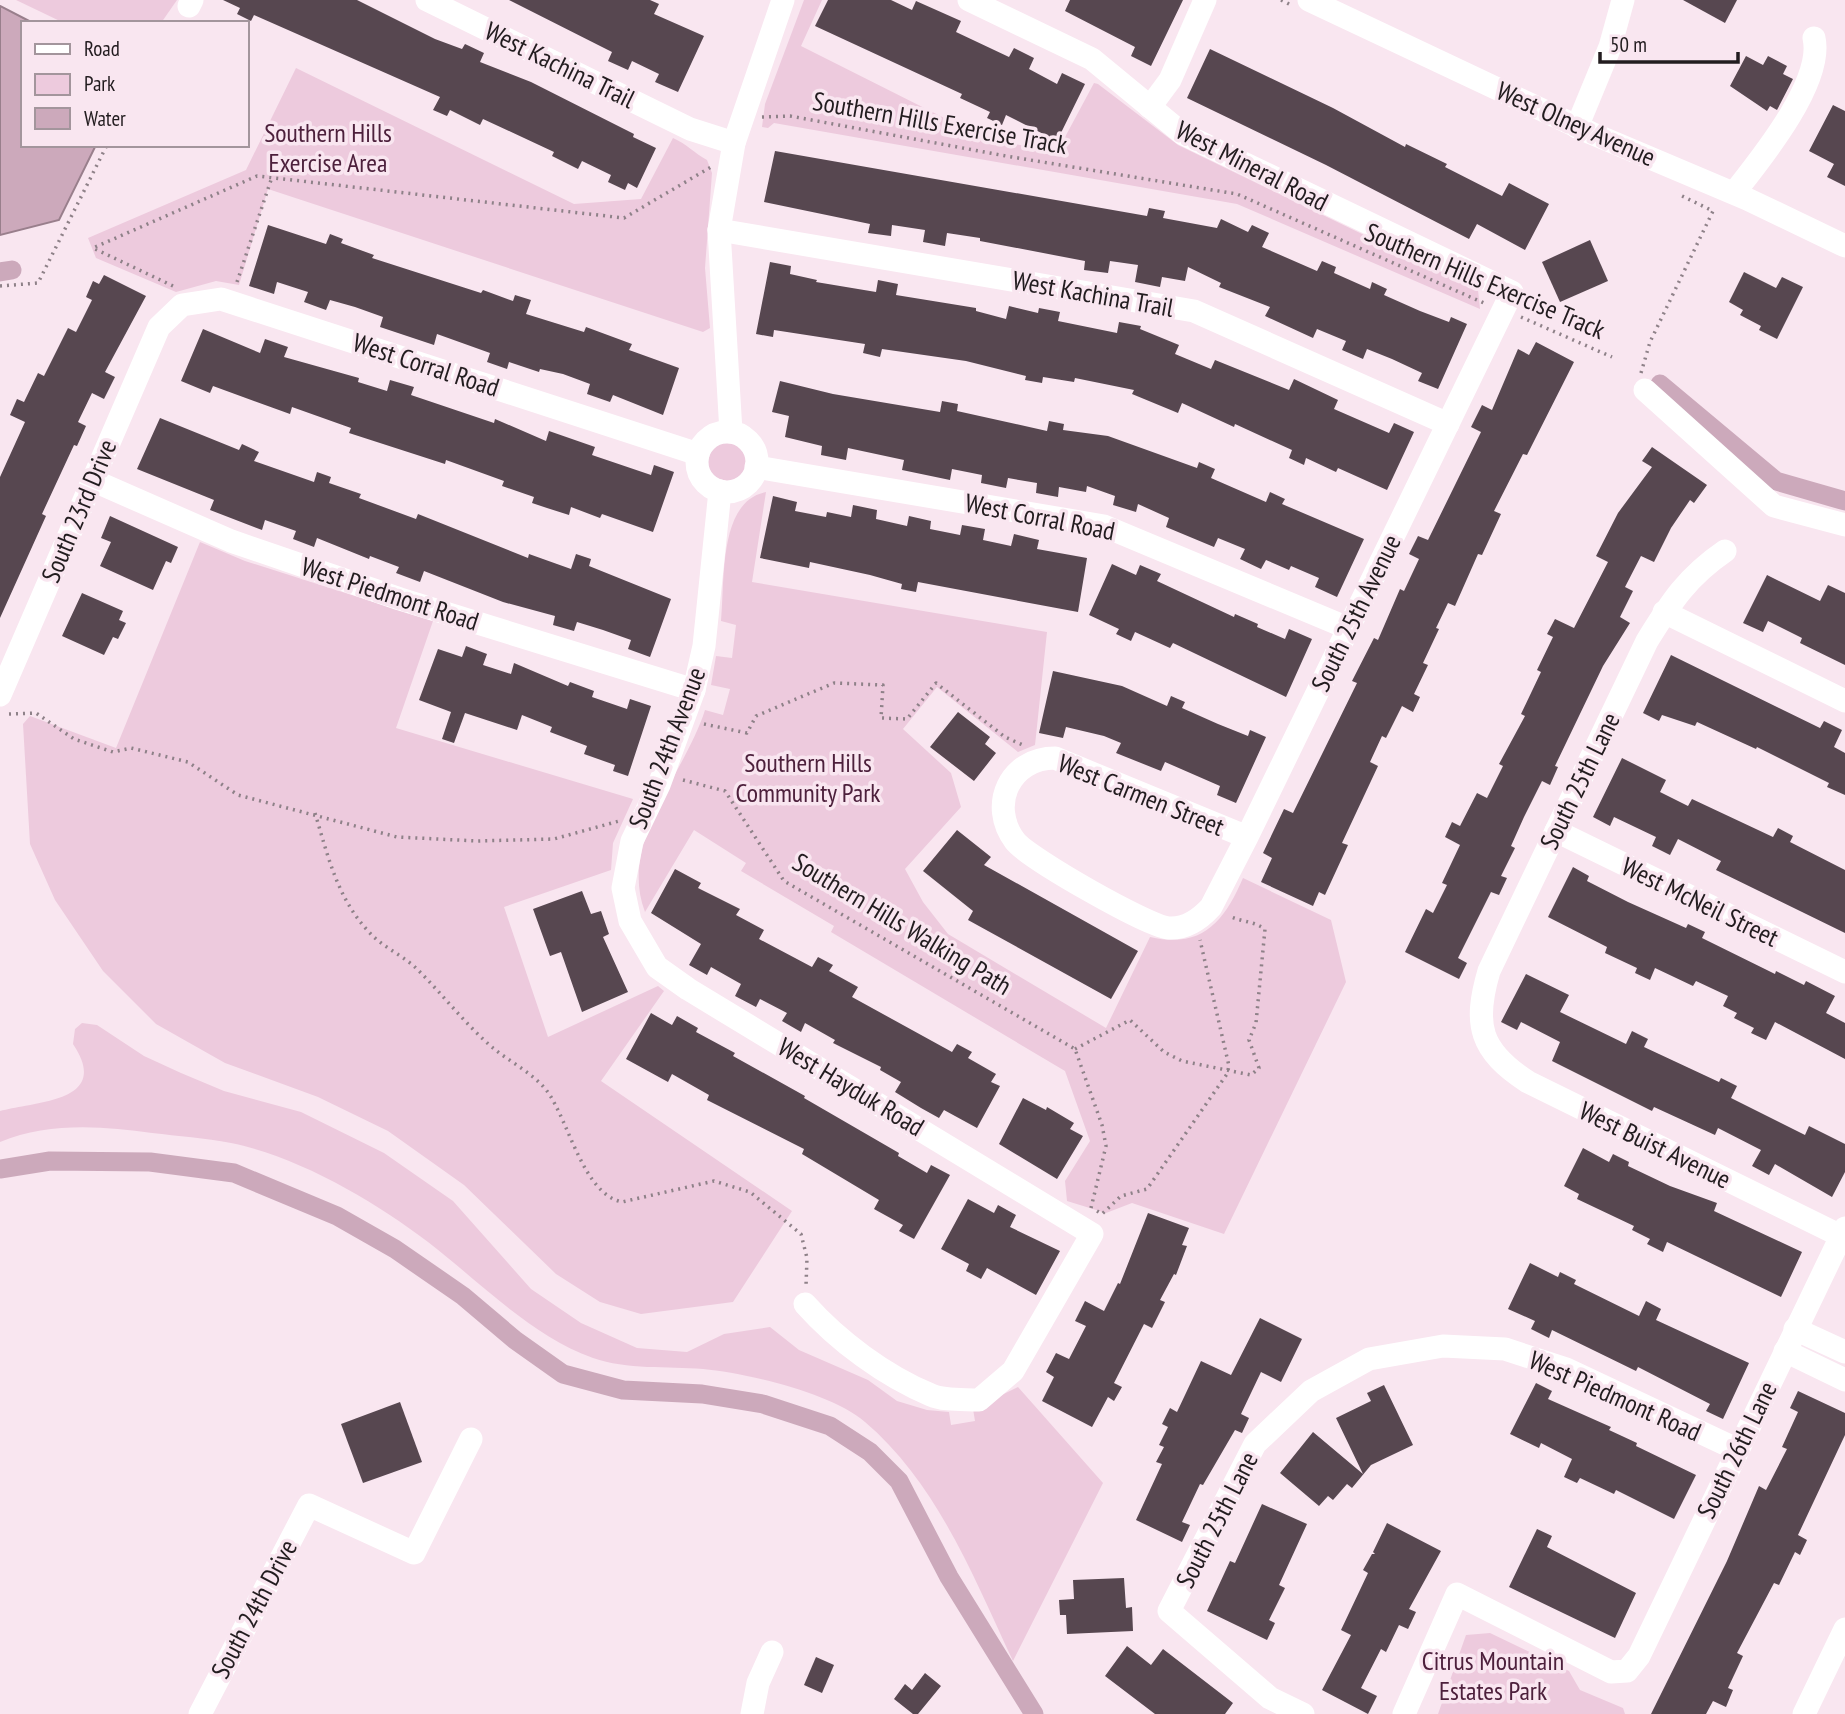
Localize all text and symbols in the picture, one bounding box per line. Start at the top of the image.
street label: West Kachina Trail [480,14,641,115]
legend [21,21,248,147]
scale bar [1600,21,1738,65]
text: 50 m [1610,31,1647,58]
text: Road [84,35,120,62]
text: Park [84,70,115,97]
street label: West Olney Avenue [1492,74,1661,173]
street label: Southern Hills Exercise Track [810,84,1070,161]
text: Water [84,105,126,132]
street label: West Mineral Road [1171,113,1334,218]
park label: Southern Hills Exercise Area [264,116,392,179]
street label: Southern Hills Exercise Track [1360,215,1610,346]
street label: West Kachina Trail [1010,263,1176,324]
street label: West Corral Road [349,325,503,404]
street label: South 23rd Drive [34,434,123,587]
street label: West Corral Road [962,486,1118,547]
street label: South 25th Avenue [1303,529,1408,697]
street label: West Piedmont Road [297,549,483,638]
street label: South 24th Avenue [621,662,712,833]
street label: South 25th Lane [1532,707,1627,855]
park label: Southern Hills Community Park [736,746,880,809]
street label: West Carmen Street [1053,746,1229,843]
street label: Southern Hills Walking Path [787,845,1018,1002]
street label: West McNeil Street [1616,849,1784,954]
street label: West Hayduk Road [772,1030,930,1143]
street label: West Buist Avenue [1574,1094,1736,1195]
street label: West Piedmont Road [1524,1343,1706,1448]
street label: South 26th Lane [1689,1376,1784,1524]
street label: South 25th Lane [1168,1446,1265,1593]
street label: South 24th Drive [203,1534,304,1684]
park label: Citrus Mountain Estates Park [1422,1644,1564,1707]

